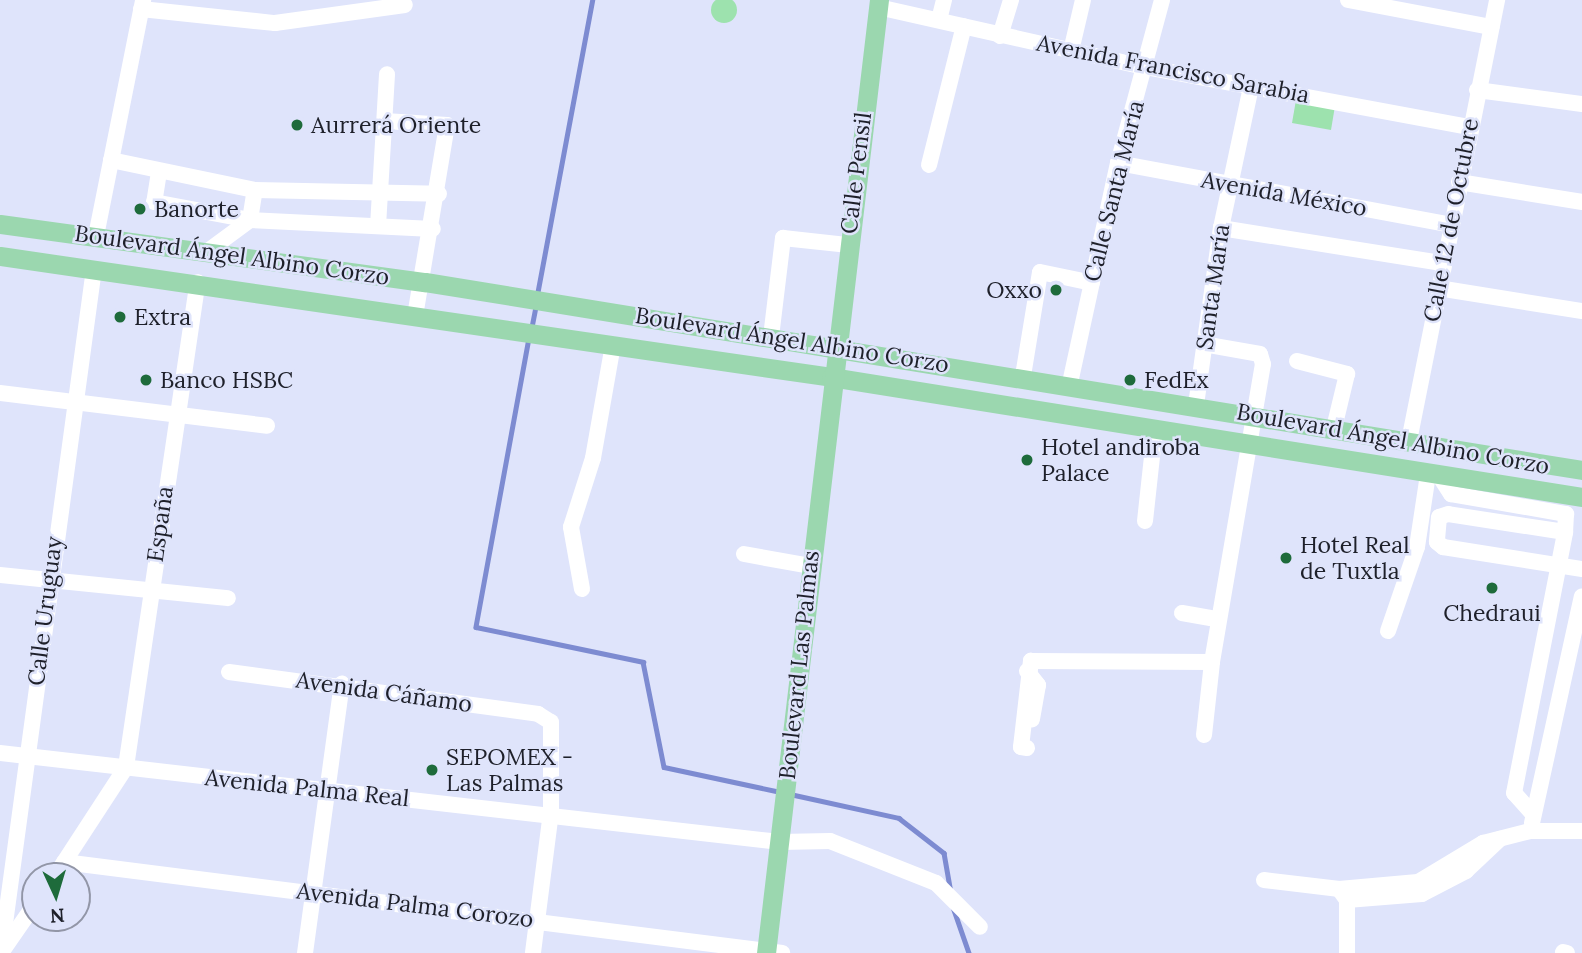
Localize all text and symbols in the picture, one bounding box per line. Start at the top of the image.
street label: Avenida Francisco Sarabia [1034,29,1312,109]
street label: Calle Santa María [1078,98,1150,284]
place label: Aurrerá Oriente [311,111,481,139]
street label: Calle Pensil [835,111,877,235]
street label: Calle 12 de Octubre [1418,116,1484,324]
marker: Aurrerá Oriente [289,117,305,133]
street label: Avenida México [1199,166,1369,222]
place label: Banorte [154,195,239,223]
marker: Banorte [132,201,148,217]
street label: Boulevard Ángel Albino Corzo [73,219,391,291]
street label: Santa María [1191,222,1235,352]
place label: Oxxo [986,276,1042,304]
marker: Oxxo [1048,282,1064,298]
street label: Boulevard Ángel Albino Corzo [633,302,951,378]
place label: Extra [134,303,191,331]
marker: Extra [112,309,128,325]
place label: Banco HSBC [160,366,293,394]
place label: FedEx [1144,366,1209,394]
marker: Banco HSBC [138,372,154,388]
marker: FedEx [1122,372,1138,388]
street label: Boulevard Ángel Albino Corzo [1234,398,1552,480]
place label: Hotel andiroba Palace [1041,433,1200,487]
marker: Hotel andiroba Palace [1019,452,1035,468]
street label: España [141,484,179,564]
place label: Hotel Real de Tuxtla [1300,531,1409,585]
street label: Calle Uruguay [22,535,68,687]
street label: Boulevard Las Palmas [773,549,825,781]
marker: Hotel Real de Tuxtla [1278,550,1294,566]
marker: Chedraui [1484,580,1500,596]
place label: Chedraui [1443,599,1541,627]
street label: Avenida Cáñamo [294,666,474,718]
place label: SEPOMEX - Las Palmas [446,743,573,797]
marker: SEPOMEX - Las Palmas [424,762,440,778]
street label: Avenida Palma Real [204,764,410,812]
north arrow [21,862,91,932]
street label: Avenida Palma Corozo [295,877,535,933]
text: N [49,903,65,928]

